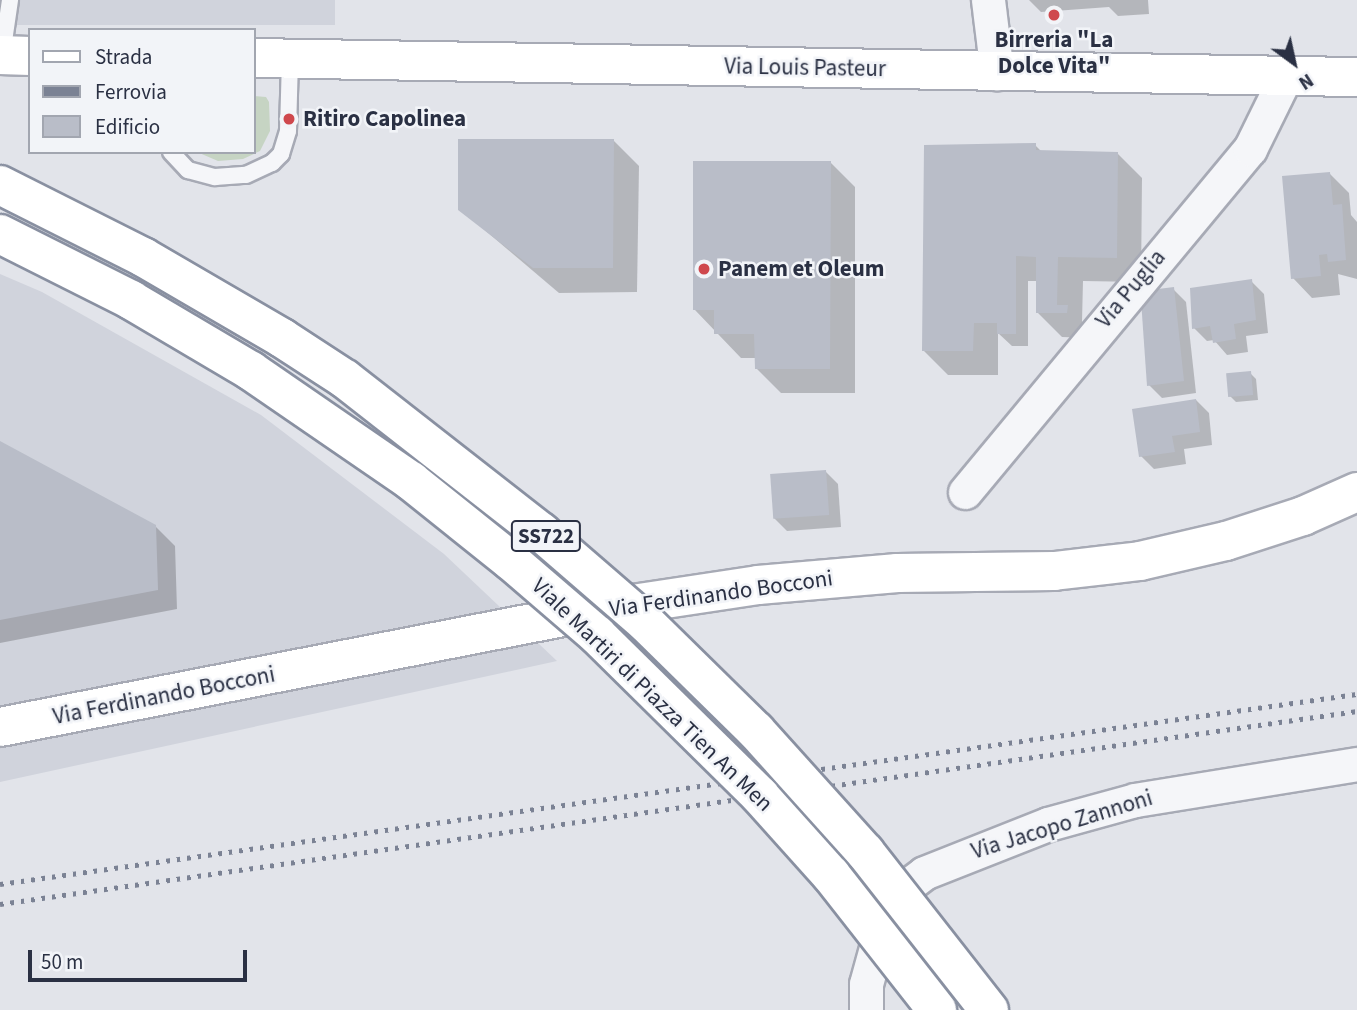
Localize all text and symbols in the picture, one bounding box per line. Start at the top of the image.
marker: Birreria "La Dolce Vita" [1046,7,1062,23]
place label: Birreria "La Dolce Vita" [995,26,1113,80]
legend [28,28,256,154]
north arrow [1259,28,1329,98]
text: Strada [95,42,152,72]
street label: Via Louis Pasteur [724,53,886,83]
text: N [1293,66,1318,96]
text: Ferrovia [95,77,167,107]
place label: Ritiro Capolinea [303,105,466,133]
marker: Ritiro Capolinea [281,111,297,127]
text: Edificio [95,112,160,142]
street label: Via Puglia [1090,244,1172,334]
place label: Panem et Oleum [718,255,885,283]
marker: Panem et Oleum [696,261,712,277]
road number: SS722 [509,518,583,554]
street label: Via Ferdinando Bocconi [607,565,835,623]
street label: Viale Martiri di Piazza Tien An Men [526,572,778,818]
street label: Via Ferdinando Bocconi [51,661,277,731]
street label: Via Jacopo Zannoni [968,784,1156,866]
scale bar [32,936,250,980]
text: 50 m [41,947,83,977]

